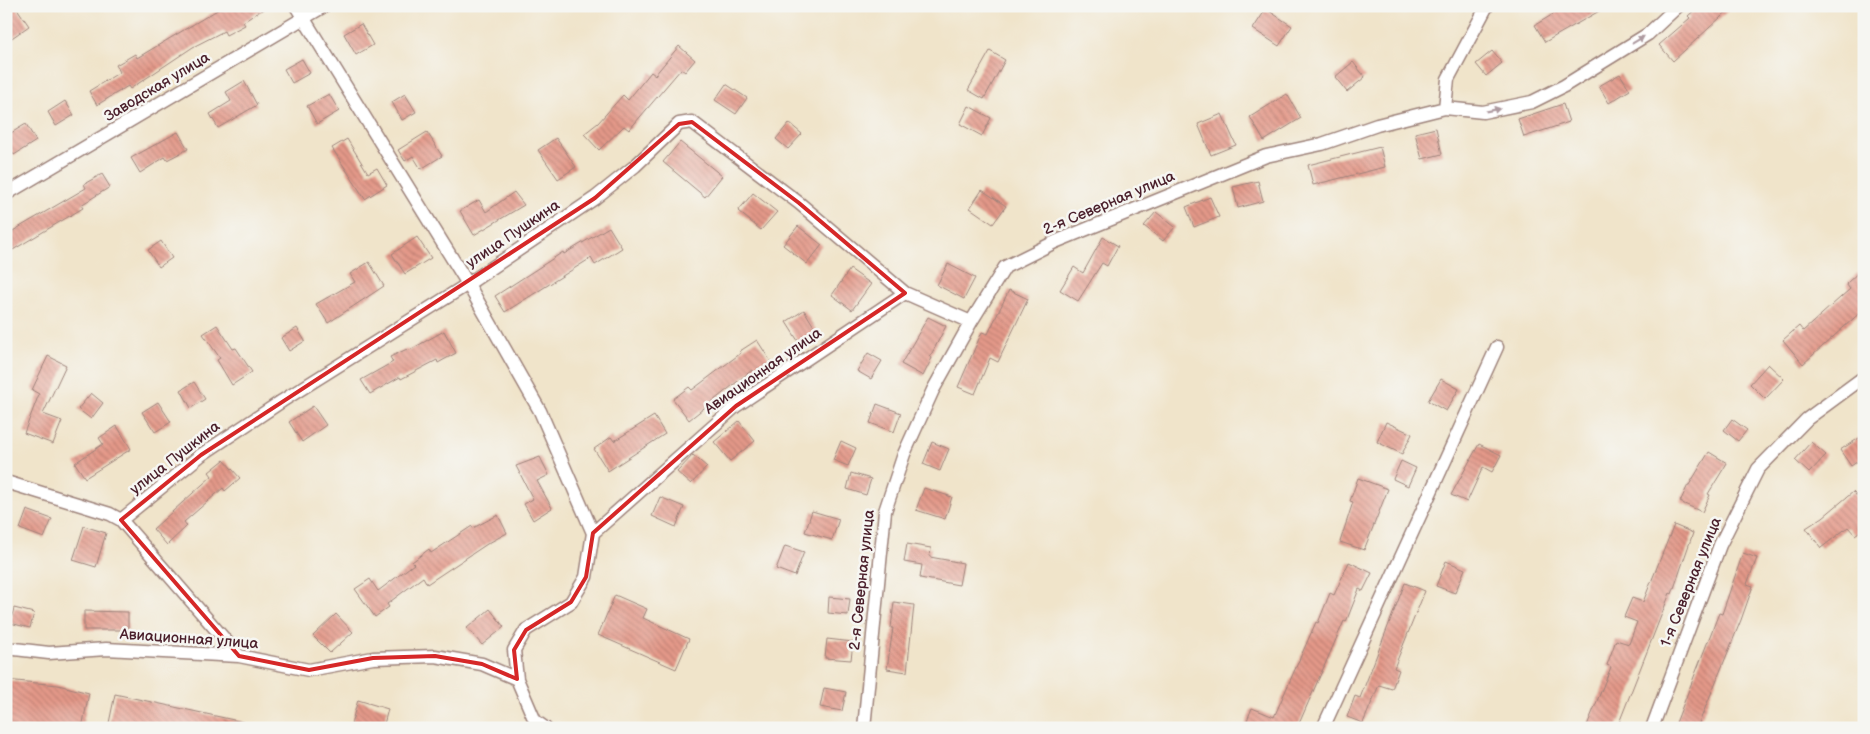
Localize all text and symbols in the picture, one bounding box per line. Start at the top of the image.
one-way arrow [1632,36,1645,45]
street label: Заводская улица [101,48,213,126]
one-way arrow [1485,106,1501,114]
street label: 2-я Северная улица [1040,167,1178,239]
street label: улица Пушкина [463,196,564,272]
street label: Авиационная улица [700,323,825,419]
street label: улица Пушкина [126,417,224,499]
street label: 2-я Северная улица [845,509,879,651]
street label: 1-я Северная улица [1656,514,1726,650]
street label: Авиационная улица [118,625,259,653]

